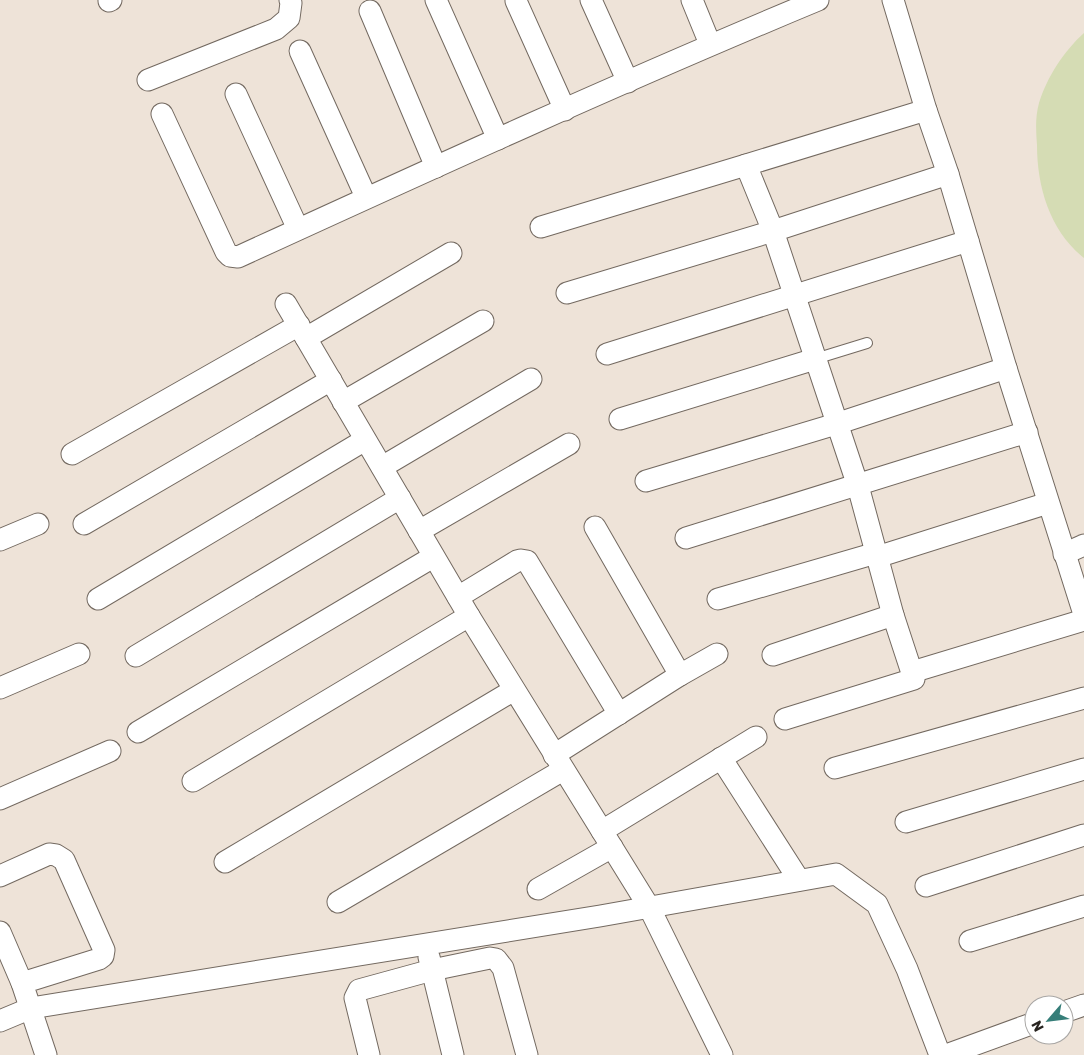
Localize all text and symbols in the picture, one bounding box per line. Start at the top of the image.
north arrow [1024,995,1074,1045]
text: N [1028,1017,1048,1034]

